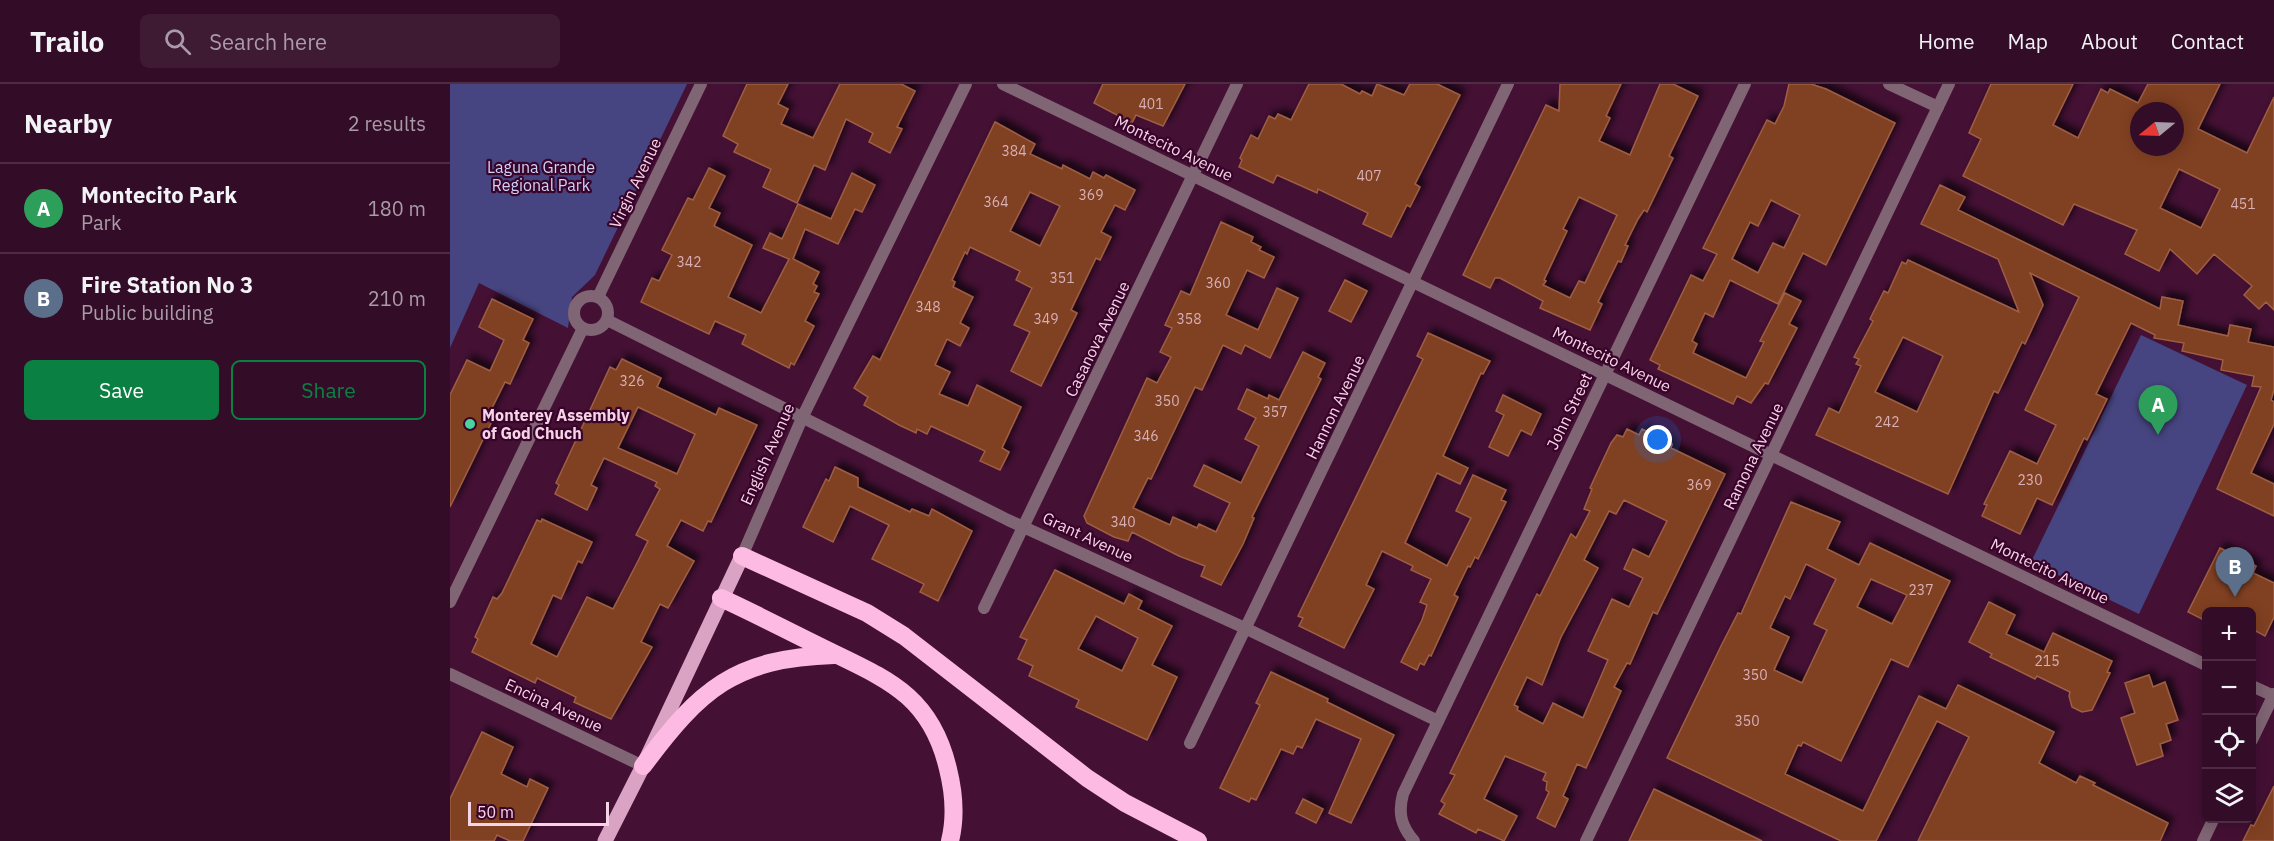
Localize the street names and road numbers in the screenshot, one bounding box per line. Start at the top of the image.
street label: Montecito Avenue [1112,111,1237,185]
street label: Virgin Avenue [605,134,666,231]
street label: Casanova Avenue [1060,278,1134,400]
street label: Montecito Avenue [1550,322,1675,396]
street label: Hannon Avenue [1301,352,1369,462]
street label: John Street [1542,369,1596,453]
street label: Ramona Avenue [1719,399,1788,513]
street label: English Avenue [736,400,798,508]
street label: Grant Avenue [1040,507,1137,567]
street label: Montecito Avenue [1988,534,2113,608]
street label: Encina Avenue [502,674,606,736]

